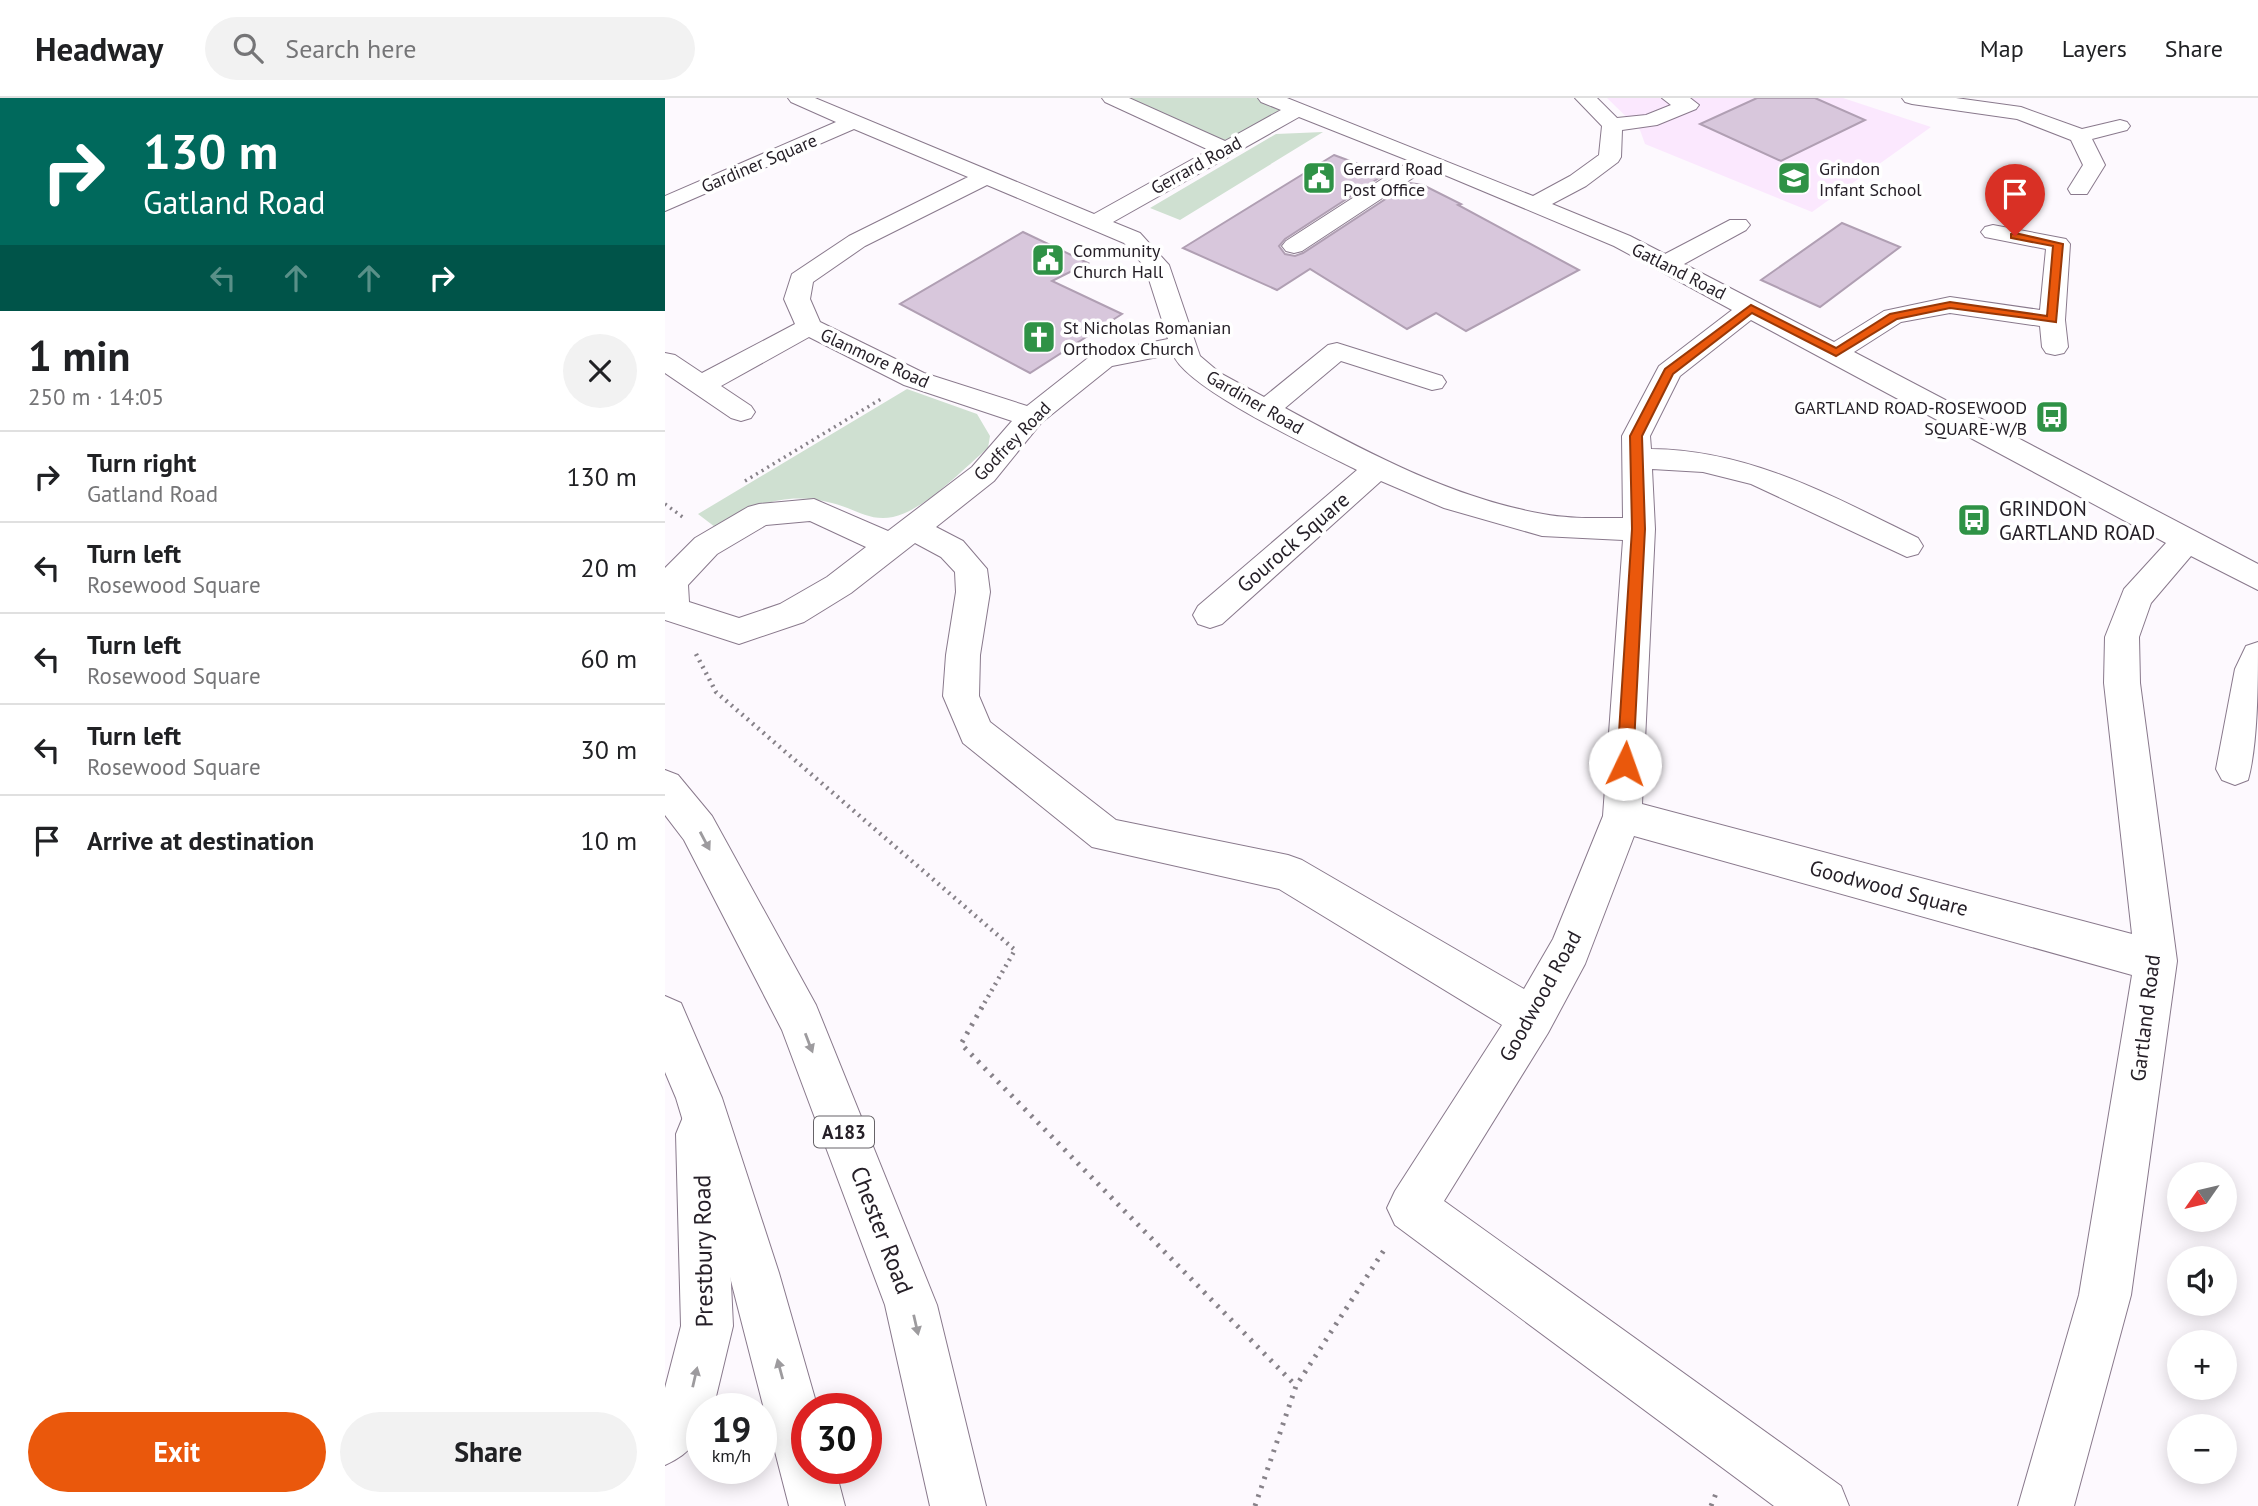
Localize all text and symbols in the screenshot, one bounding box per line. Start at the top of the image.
search box [205,17,695,80]
text: Headway [35,27,163,70]
icon: search [229,29,267,67]
text: Search here [285,32,416,65]
text: Map [1980,33,2024,64]
text: Layers [2062,33,2127,64]
text: Share [2165,33,2223,64]
text: 130 m [143,119,278,183]
icon: right [28,126,119,217]
street label: Gardiner Square [698,128,820,198]
street label: Gerrard Road [1147,131,1245,199]
place label: Gerrard Road Post Office [1343,157,1443,201]
place label: Grindon Infant School [1819,157,1922,201]
public building icon: Gerrard Road Post Office [1300,159,1338,197]
school or university icon: Grindon Infant School [1775,159,1813,197]
pin [1985,164,2045,236]
icon: arrive [1996,175,2034,213]
text: Gatland Road [143,181,326,223]
street label: Gatland Road [1628,237,1730,305]
place label: Community Church Hall [1073,239,1164,283]
public building icon: Community Church Hall [1029,241,1067,279]
icon: left [204,259,242,297]
icon: ahead [277,259,315,297]
icon: ahead [350,259,388,297]
icon: right [423,259,461,297]
place label: St Nicholas Romanian Orthodox Church [1063,316,1231,360]
church icon: St Nicholas Romanian Orthodox Church [1020,318,1058,356]
street label: Glanmore Road [817,323,933,393]
text: 1 min [28,328,130,383]
button: close [563,334,637,408]
street label: Gardiner Road [1202,365,1308,439]
text: 250 m · 14:05 [28,382,164,411]
street label: Godfrey Road [968,396,1056,486]
place label: GARTLAND ROAD-ROSEWOOD SQUARE-W/B [1794,396,2027,440]
bus stop icon: GARTLAND ROAD-ROSEWOOD SQUARE-W/B [2033,398,2071,436]
text: Turn right [87,446,196,479]
icon: right [28,458,66,496]
text: 130 m [566,460,637,493]
text: Gatland Road [87,479,218,508]
street label: Gourock Square [1231,486,1355,598]
place label: GRINDON GARTLAND ROAD [1999,495,2155,546]
bus stop icon: GRINDON GARTLAND ROAD [1955,501,1993,539]
text: Turn left [87,537,181,570]
icon: left [28,549,66,587]
text: 20 m [581,551,637,584]
text: Rosewood Square [87,570,261,599]
text: Turn left [87,628,181,661]
icon: left [28,640,66,678]
text: 60 m [581,642,637,675]
text: Rosewood Square [87,661,261,690]
text: Turn left [87,719,181,752]
position arrow [1588,727,1662,801]
icon: left [28,731,66,769]
text: 30 m [581,733,637,766]
text: Rosewood Square [87,752,261,781]
icon: arrive [28,822,66,860]
text: Arrive at destination [87,824,314,857]
text: 10 m [581,824,637,857]
one-way arrow [700,831,711,851]
street label: Goodwood Square [1807,854,1971,922]
street label: Goodwood Road [1493,926,1587,1066]
street label: Gartland Road [2124,953,2166,1083]
one-way arrow [804,1033,815,1054]
road number: A183 [814,1116,874,1148]
street label: Chester Road [843,1162,921,1298]
north arrow [2167,1162,2237,1232]
map controls [2167,1162,2237,1484]
street label: Prestbury Road [686,1174,720,1328]
button: sound [2167,1246,2237,1316]
one-way arrow [910,1314,921,1336]
button: + [2167,1330,2237,1400]
one-way arrow [774,1358,785,1380]
one-way arrow [690,1366,701,1388]
speed limit sign: 30 [791,1393,882,1484]
text: 19 [712,1406,751,1452]
button: Exit [28,1412,326,1492]
button: Share [340,1412,637,1492]
button: − [2167,1414,2237,1484]
text: km/h [712,1444,751,1467]

